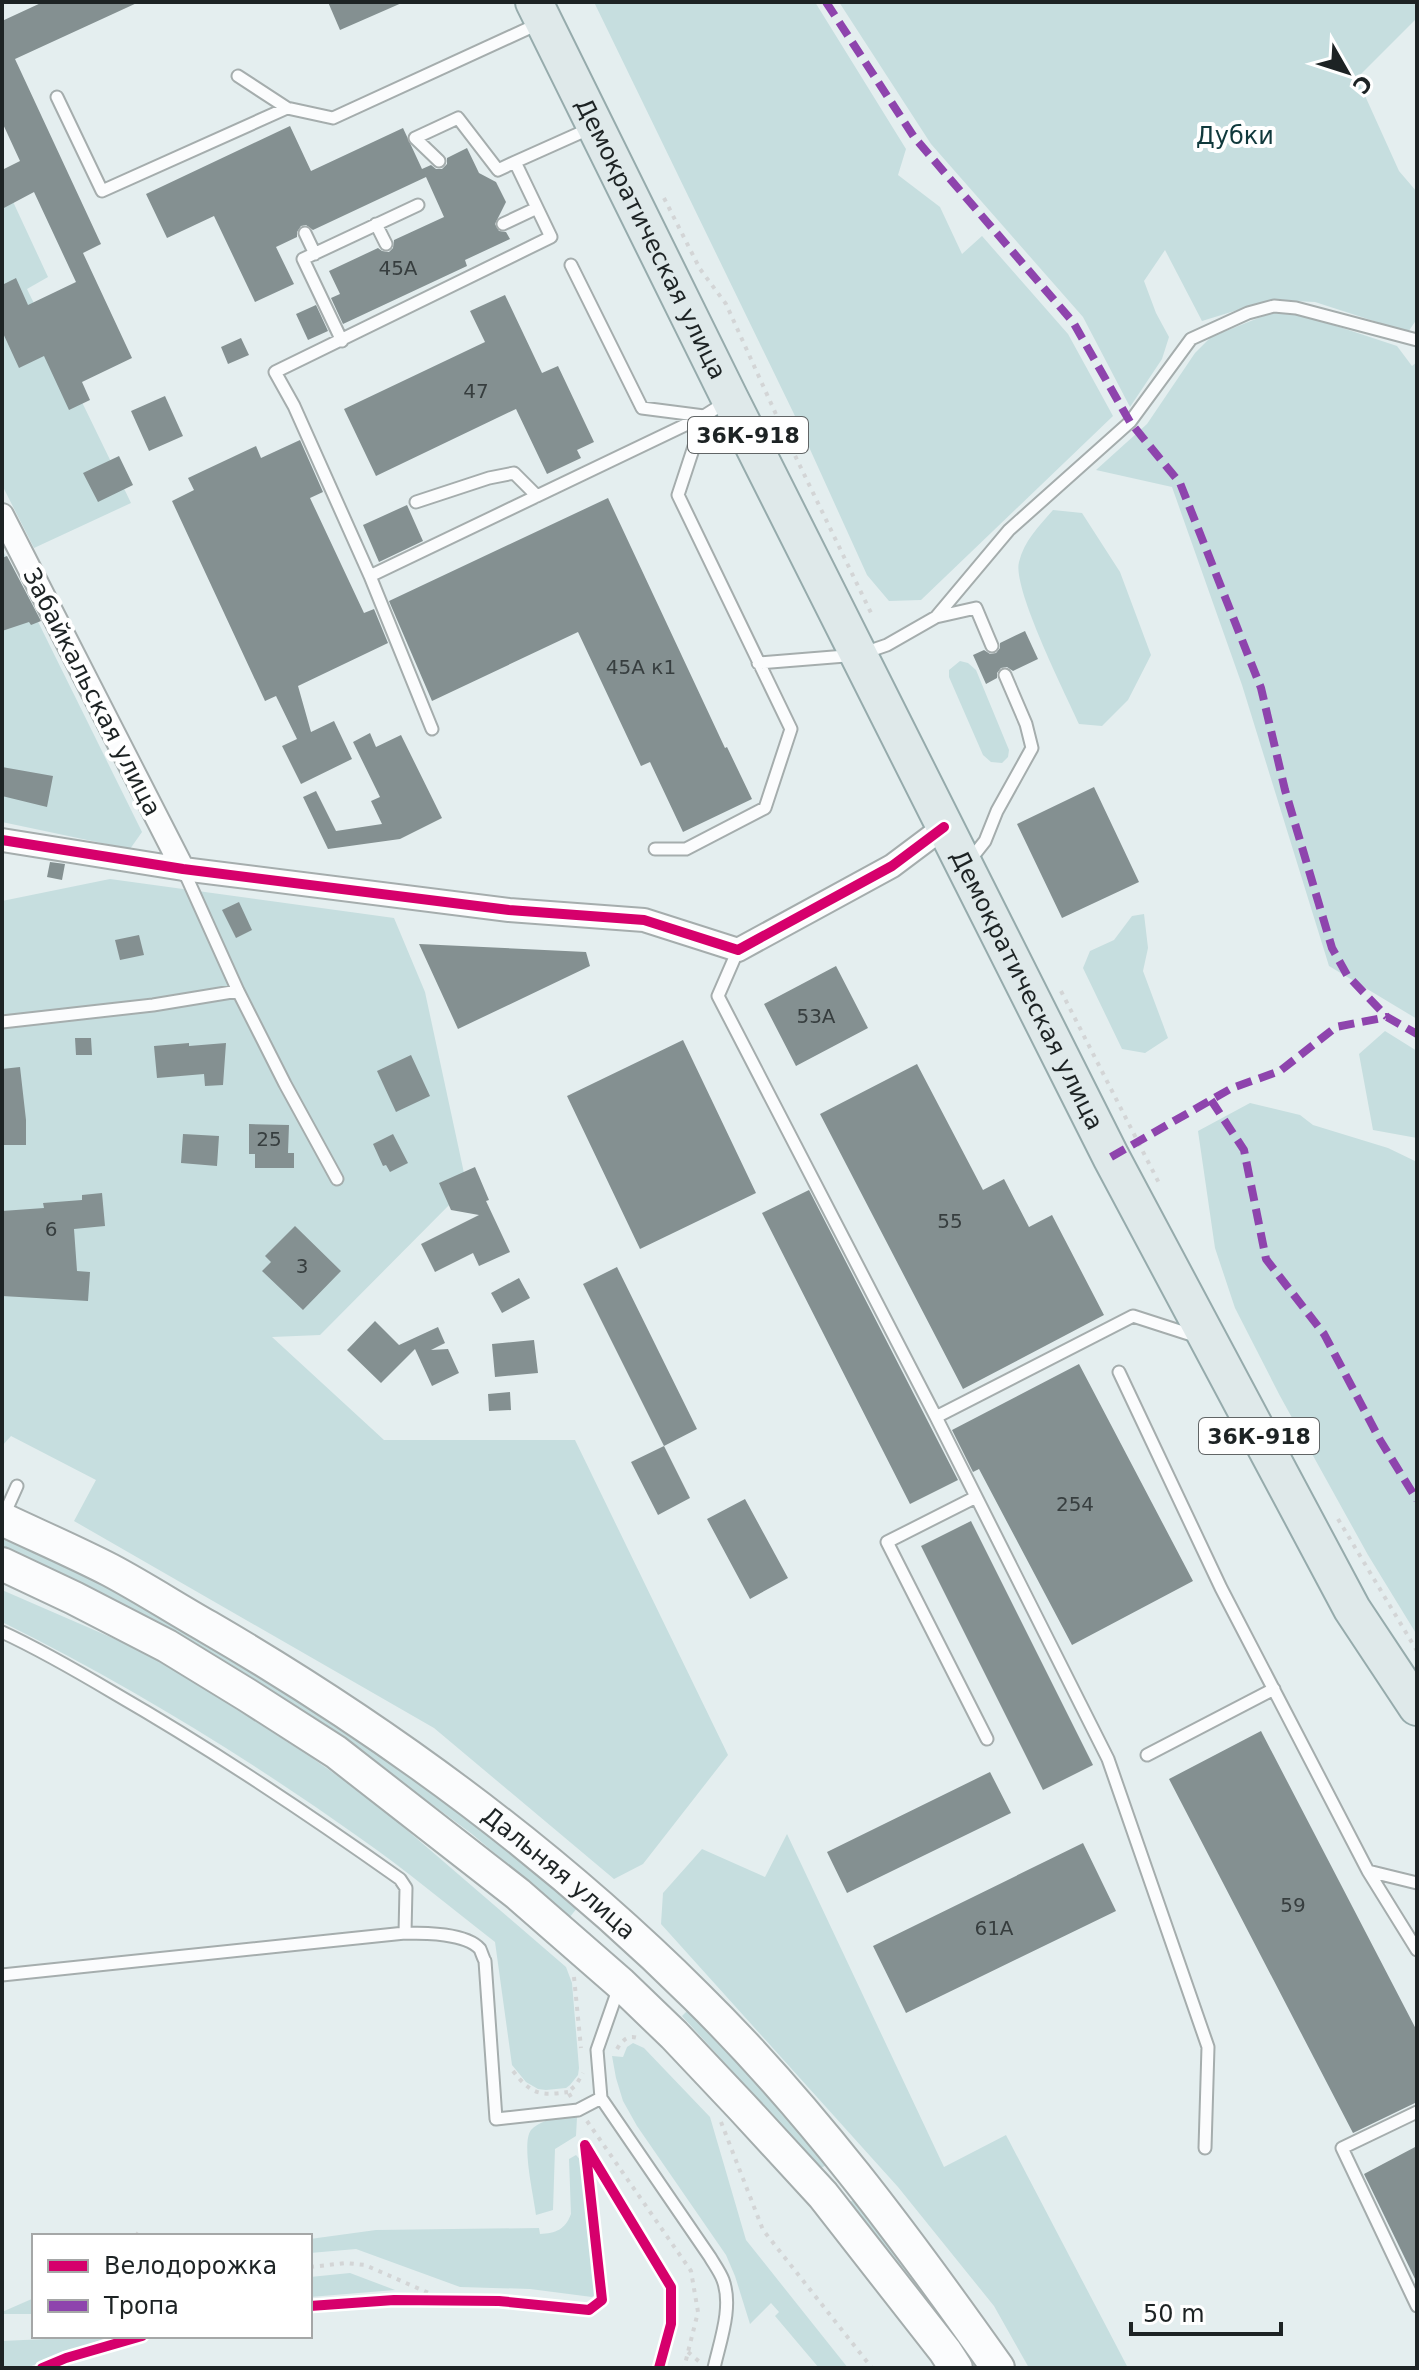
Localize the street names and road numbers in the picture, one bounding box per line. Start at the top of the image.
street label: Демократическая улица [570,94,732,384]
road number: 36К-918 [688,417,808,453]
street label: Забайкальская улица [17,563,167,821]
street label: Демократическая улица [945,845,1109,1135]
road number: 36К-918 [1199,1418,1319,1454]
street label: Дальняя улица [477,1801,641,1945]

